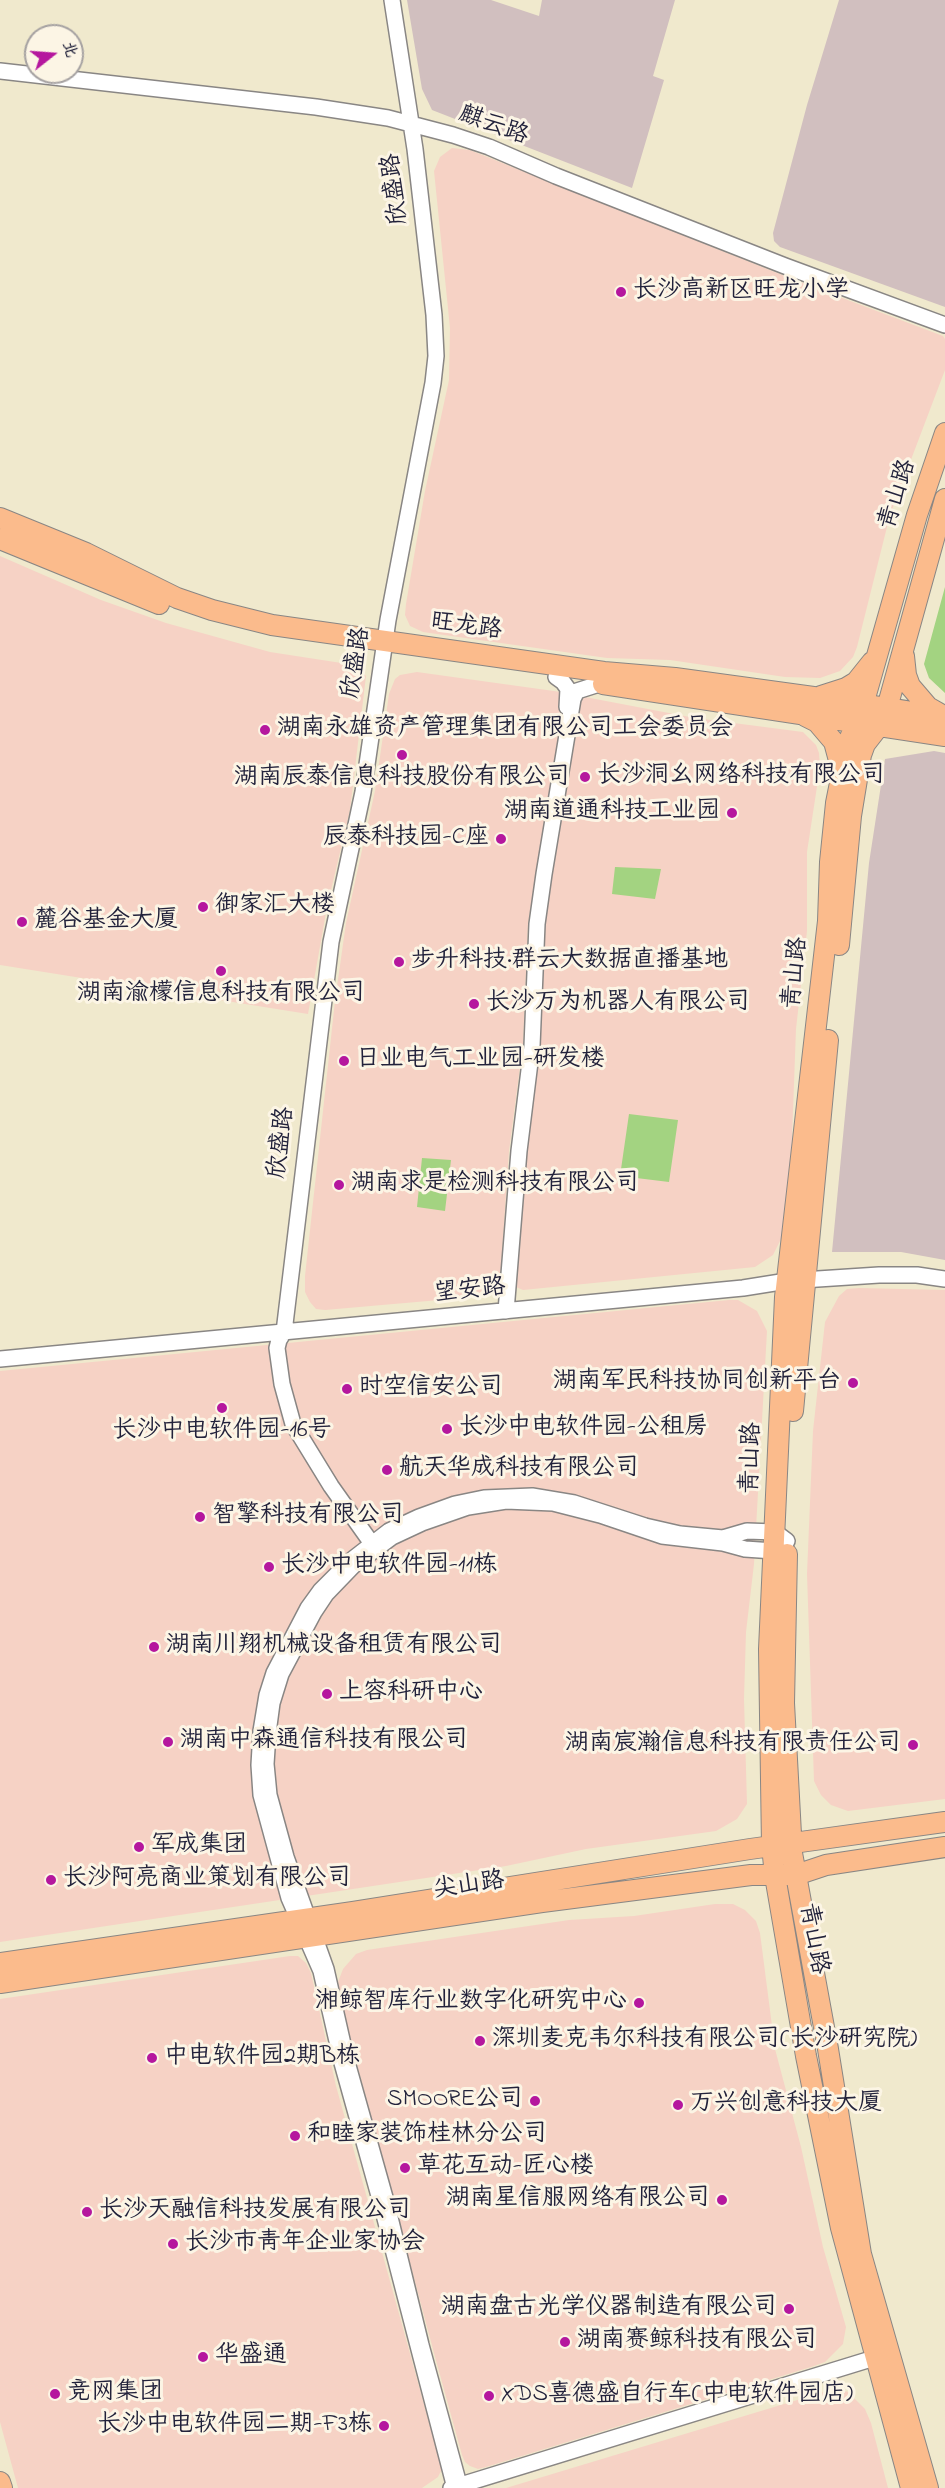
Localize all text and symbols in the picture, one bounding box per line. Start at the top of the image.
north arrow [24,24,84,84]
text: 北 [55,38,83,60]
street label: 麒云路 [454,101,532,153]
street label: 欣盛路 [378,152,416,226]
place label: 长沙高新区旺龙小学 [633,278,849,306]
marker: 长沙高新区旺龙小学 [614,285,628,299]
street label: 青山路 [874,456,924,534]
street label: 旺龙路 [428,609,504,647]
street label: 欣盛路 [338,625,378,701]
place label: 湖南永雄资产管理集团有限公司工会委员会 [277,716,733,744]
marker: 湖南永雄资产管理集团有限公司工会委员会 [258,723,272,737]
marker: 湖南辰泰信息科技股份有限公司 [395,748,409,762]
place label: 长沙洞幺网络科技有限公司 [597,763,885,791]
place label: 湖南辰泰信息科技股份有限公司 [234,765,570,793]
marker: 长沙洞幺网络科技有限公司 [578,770,592,784]
place label: 湖南道通科技工业园 [504,799,720,827]
marker: 湖南道通科技工业园 [725,806,739,820]
place label: 辰泰科技园-C座 [323,825,489,853]
marker: 辰泰科技园-C座 [494,832,508,846]
place label: 御家汇大楼 [215,893,335,921]
marker: 御家汇大楼 [196,900,210,914]
place label: 麓谷基金大厦 [34,908,178,936]
marker: 麓谷基金大厦 [15,915,29,929]
street label: 青山路 [779,936,815,1010]
place label: 步升科技·群云大数据直播基地 [411,948,728,976]
marker: 步升科技·群云大数据直播基地 [392,955,406,969]
marker: 湖南渝檬信息科技有限公司 [214,964,228,978]
place label: 湖南渝檬信息科技有限公司 [77,981,365,1009]
place label: 长沙万为机器人有限公司 [486,990,750,1018]
marker: 长沙万为机器人有限公司 [467,997,481,1011]
place label: 日业电气工业园-研发楼 [356,1047,605,1075]
marker: 日业电气工业园-研发楼 [337,1054,351,1068]
street label: 欣盛路 [264,1106,302,1180]
place label: 湖南求是检测科技有限公司 [351,1171,639,1199]
marker: 湖南求是检测科技有限公司 [332,1178,346,1192]
street label: 望安路 [433,1274,507,1310]
place label: 湖南军民科技协同创新平台 [553,1369,841,1397]
place label: 时空信安公司 [359,1375,503,1403]
marker: 湖南军民科技协同创新平台 [846,1376,860,1390]
marker: 时空信安公司 [340,1382,354,1396]
marker: 长沙中电软件园-16号 [215,1401,229,1415]
place label: 长沙中电软件园-公租房 [459,1415,708,1443]
place label: 长沙中电软件园-16号 [112,1418,332,1446]
marker: 长沙中电软件园-公租房 [440,1422,454,1436]
street label: 青山路 [737,1422,769,1494]
place label: 航天华成科技有限公司 [399,1456,639,1484]
marker: 航天华成科技有限公司 [380,1463,394,1477]
place label: 智擎科技有限公司 [212,1503,404,1531]
marker: 智擎科技有限公司 [193,1510,207,1524]
place label: 长沙中电软件园-11栋 [281,1553,497,1581]
marker: 长沙中电软件园-11栋 [262,1560,276,1574]
place label: 湖南川翔机械设备租赁有限公司 [166,1633,502,1661]
marker: 湖南川翔机械设备租赁有限公司 [147,1640,161,1654]
place label: 上容科研中心 [339,1680,483,1708]
marker: 上容科研中心 [320,1687,334,1701]
place label: 湖南中森通信科技有限公司 [180,1728,468,1756]
place label: 湖南宸瀚信息科技有限责任公司 [565,1731,901,1759]
marker: 湖南中森通信科技有限公司 [161,1735,175,1749]
marker: 湖南宸瀚信息科技有限责任公司 [906,1738,920,1752]
place label: 军成集团 [151,1833,247,1861]
marker: 军成集团 [132,1840,146,1854]
place label: 长沙阿亮商业策划有限公司 [63,1866,351,1894]
street label: 尖山路 [431,1868,507,1906]
marker: 长沙阿亮商业策划有限公司 [44,1873,58,1887]
street label: 青山路 [792,1901,832,1977]
place label: 湘鲸智库行业数字化研究中心 [315,1989,627,2017]
marker: 湘鲸智库行业数字化研究中心 [632,1996,646,2010]
place label: 深圳麦克韦尔科技有限公司(长沙研究院) [492,2027,917,2055]
marker: 深圳麦克韦尔科技有限公司(长沙研究院) [473,2034,487,2048]
place label: 中电软件园2期B栋 [164,2044,360,2072]
marker: 中电软件园2期B栋 [145,2051,159,2065]
place label: SMOORE公司 [387,2087,523,2115]
place label: 万兴创意科技大厦 [690,2091,882,2119]
marker: SMOORE公司 [528,2094,542,2108]
marker: 万兴创意科技大厦 [671,2098,685,2112]
place label: 和睦家装饰桂林分公司 [307,2122,547,2150]
marker: 和睦家装饰桂林分公司 [288,2129,302,2143]
place label: 草花互动-匠心楼 [417,2154,594,2182]
marker: 草花互动-匠心楼 [398,2161,412,2175]
place label: 湖南星信服网络有限公司 [446,2186,710,2214]
marker: 湖南星信服网络有限公司 [715,2193,729,2207]
place label: 长沙天融信科技发展有限公司 [99,2198,411,2226]
marker: 长沙天融信科技发展有限公司 [80,2205,94,2219]
place label: 长沙市青年企业家协会 [185,2230,425,2258]
marker: 长沙市青年企业家协会 [166,2237,180,2251]
place label: 湖南盘古光学仪器制造有限公司 [441,2295,777,2323]
marker: 湖南盘古光学仪器制造有限公司 [782,2302,796,2316]
place label: 湖南赛鲸科技有限公司 [577,2328,817,2356]
marker: 湖南赛鲸科技有限公司 [558,2335,572,2349]
place label: 华盛通 [215,2343,287,2371]
marker: 华盛通 [196,2350,210,2364]
place label: 竞网集团 [67,2380,163,2408]
place label: XDS喜德盛自行车(中电软件园店) [501,2382,853,2410]
marker: 竞网集团 [48,2387,62,2401]
marker: XDS喜德盛自行车(中电软件园店) [482,2389,496,2403]
place label: 长沙中电软件园二期-F3栋 [98,2412,372,2440]
marker: 长沙中电软件园二期-F3栋 [377,2419,391,2433]

